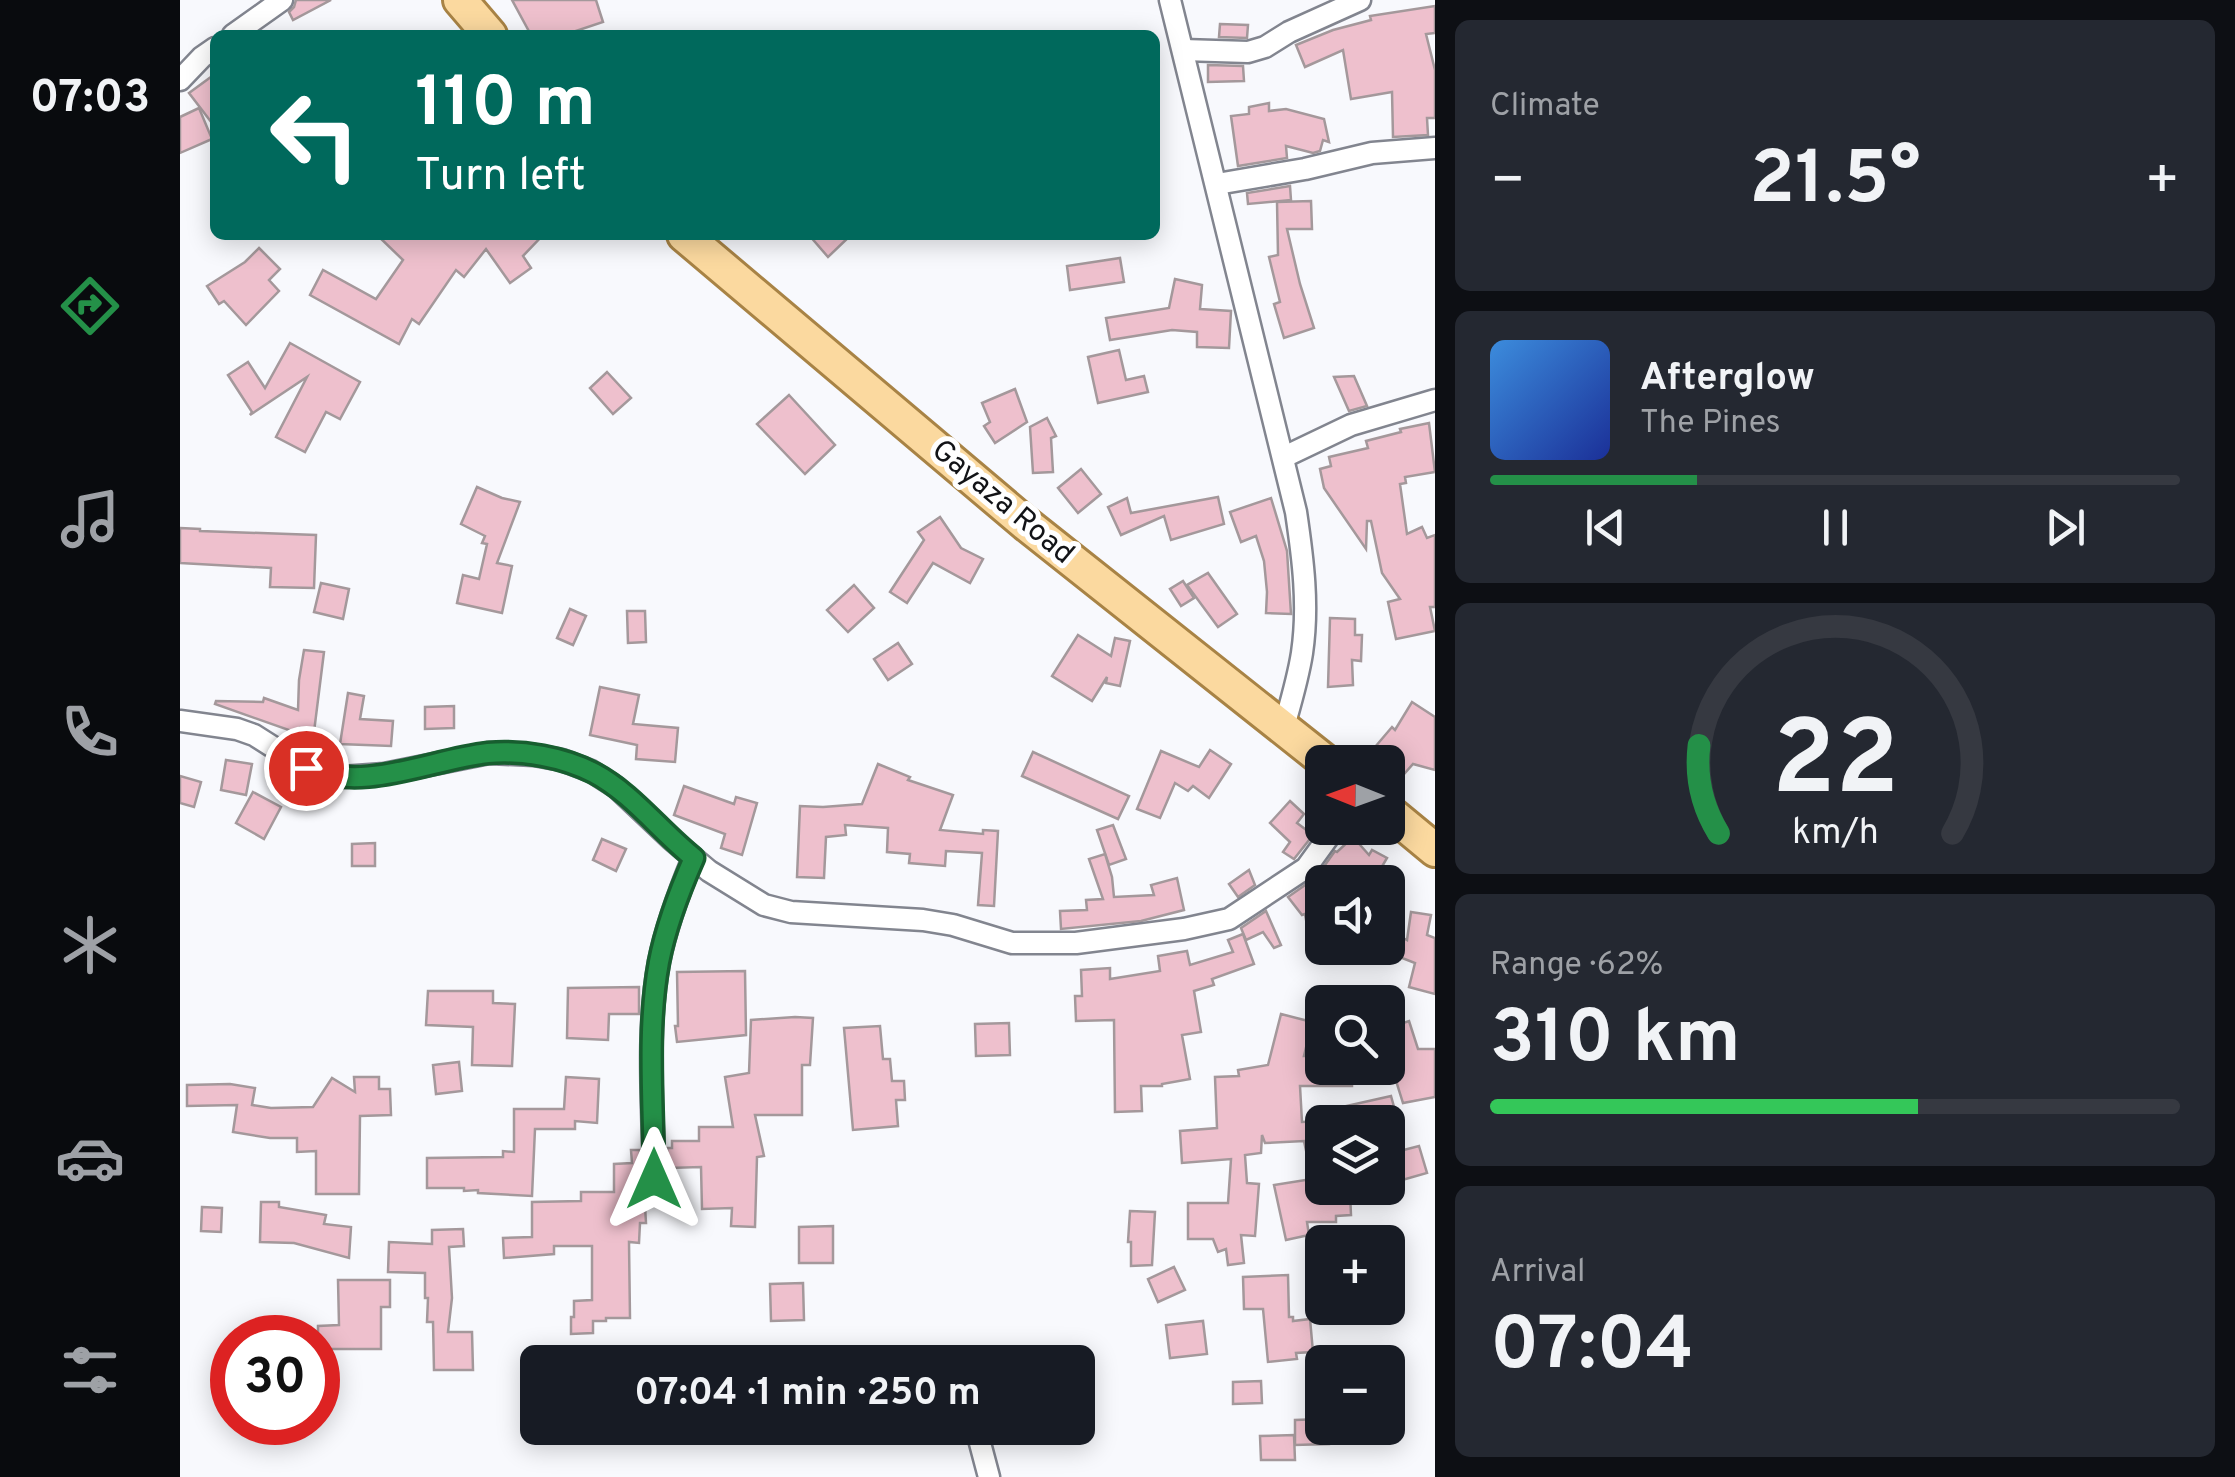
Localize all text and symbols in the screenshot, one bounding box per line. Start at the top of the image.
text: 110 m [415,62,596,151]
icon: left [250,70,380,200]
text: 07:03 [30,71,150,128]
text: Climate [1490,87,1600,127]
text: 21.5° [1749,135,1921,230]
text: − [1490,148,1525,218]
text: + [2145,148,2180,218]
text: Turn left [415,149,586,206]
icon: directions [55,271,125,341]
text: Afterglow [1640,355,1815,404]
text: The Pines [1640,404,1781,444]
street label: Gayaza Road [923,433,1081,573]
icon: music [55,484,125,554]
icon: previous [1578,500,1633,555]
icon: pause [1808,500,1863,555]
icon: next [2038,500,2093,555]
icon: phone [55,697,125,767]
text: 22 [1771,699,1899,831]
pin [264,726,349,811]
icon: arrive [279,741,334,796]
north arrow [1305,745,1405,845]
map controls [1305,745,1405,1445]
text: km/h [1792,811,1878,857]
button: sound [1305,865,1405,965]
icon: climate [55,910,125,980]
text: Range · 62% [1490,946,1663,986]
button: search [1305,985,1405,1085]
text: 310 km [1490,994,1741,1089]
button: layers [1305,1105,1405,1205]
icon: car [55,1123,125,1193]
position arrow [602,1127,706,1231]
button: + [1305,1225,1405,1325]
text: Arrival [1490,1253,1585,1293]
text: 07:04 [1490,1301,1694,1396]
speed limit sign: 30 [210,1315,340,1445]
icon: filters [55,1335,125,1405]
button: − [1305,1345,1405,1445]
text: 07:04 · 1 min · 250 m [634,1370,981,1419]

